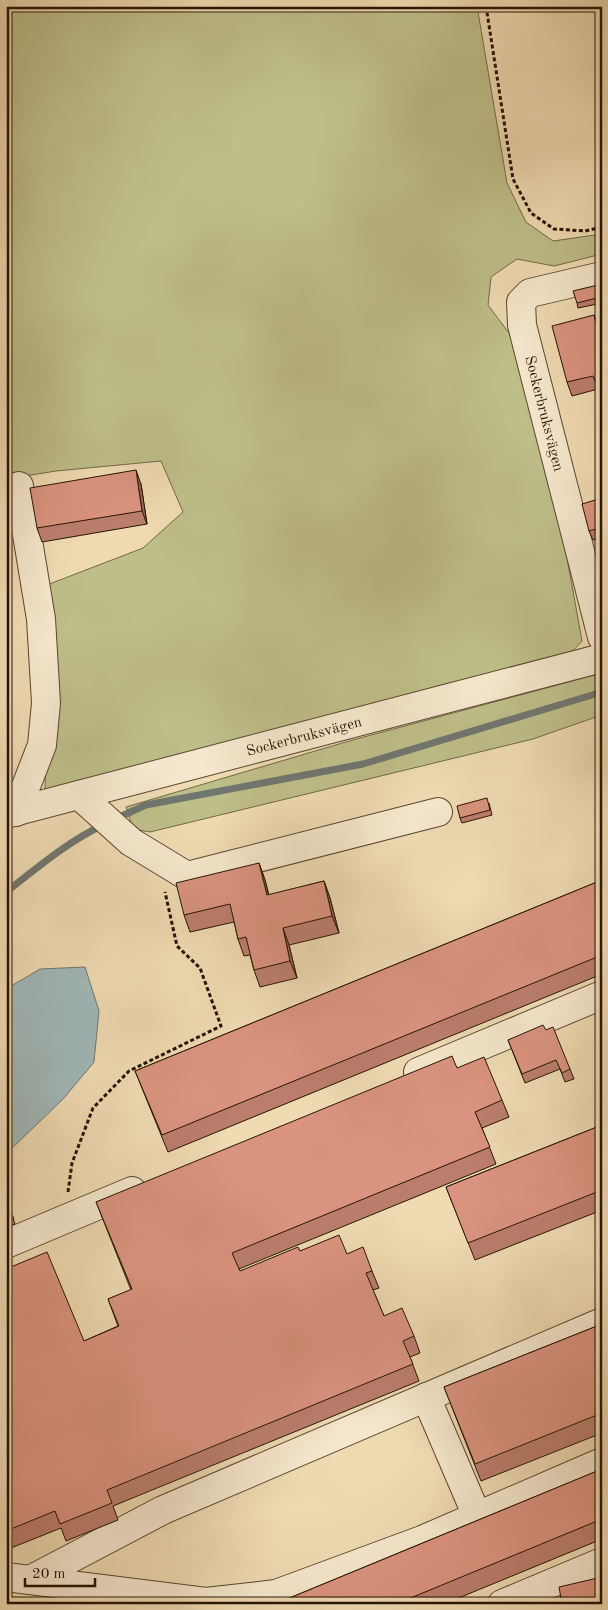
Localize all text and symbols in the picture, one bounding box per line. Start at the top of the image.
street label: Sockerbruksvägen [521,354,565,473]
street label: Sockerbruksvägen [245,715,364,760]
scale bar [25,1555,95,1587]
text: 20 m [32,1567,66,1582]

